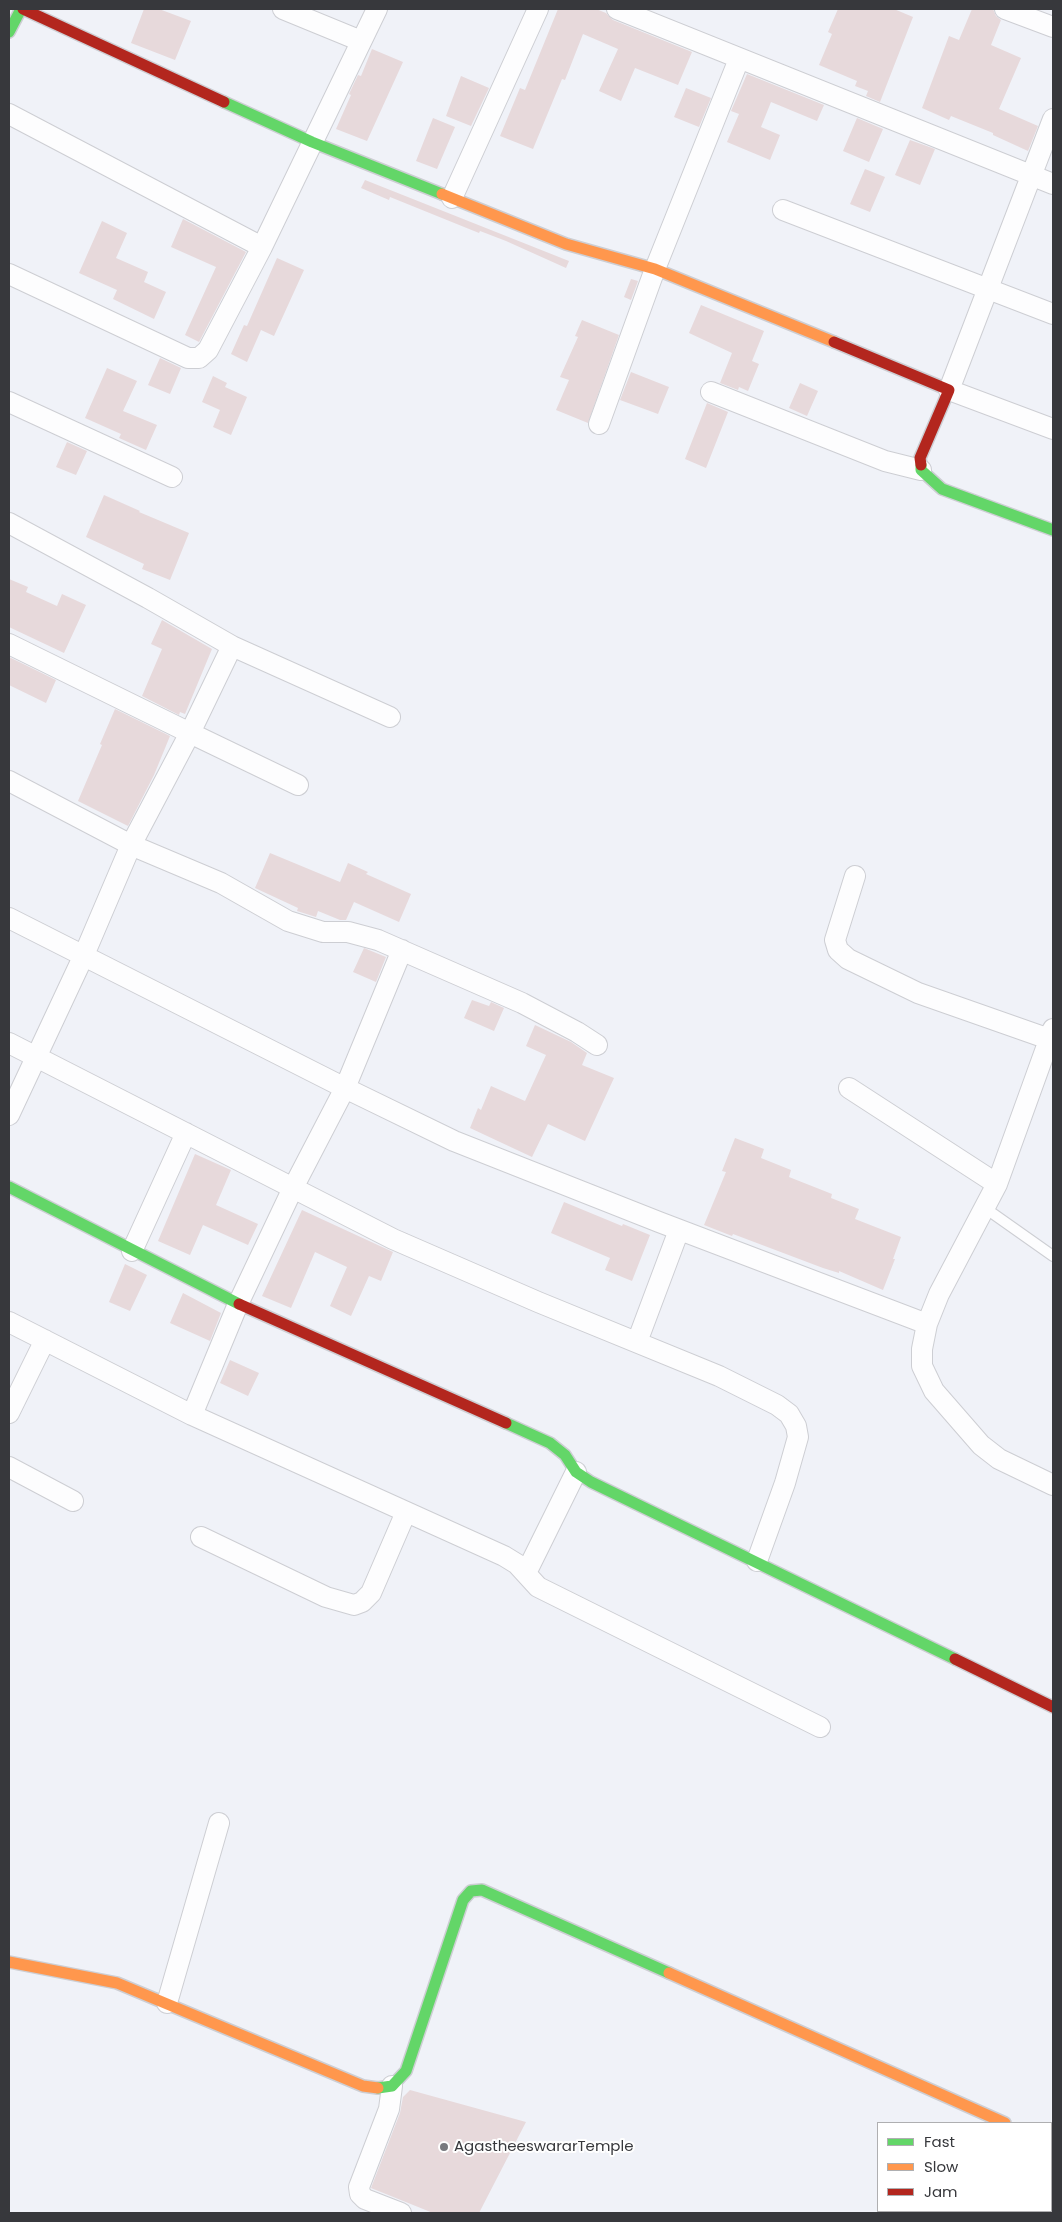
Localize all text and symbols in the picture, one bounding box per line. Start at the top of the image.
legend [877,2122,1052,2212]
text: Fast [924,2131,955,2152]
place label: AgastheeswararTemple [454,2138,633,2156]
marker: AgastheeswararTemple [438,2141,450,2153]
text: Slow [924,2156,958,2177]
text: Jam [924,2181,958,2202]

